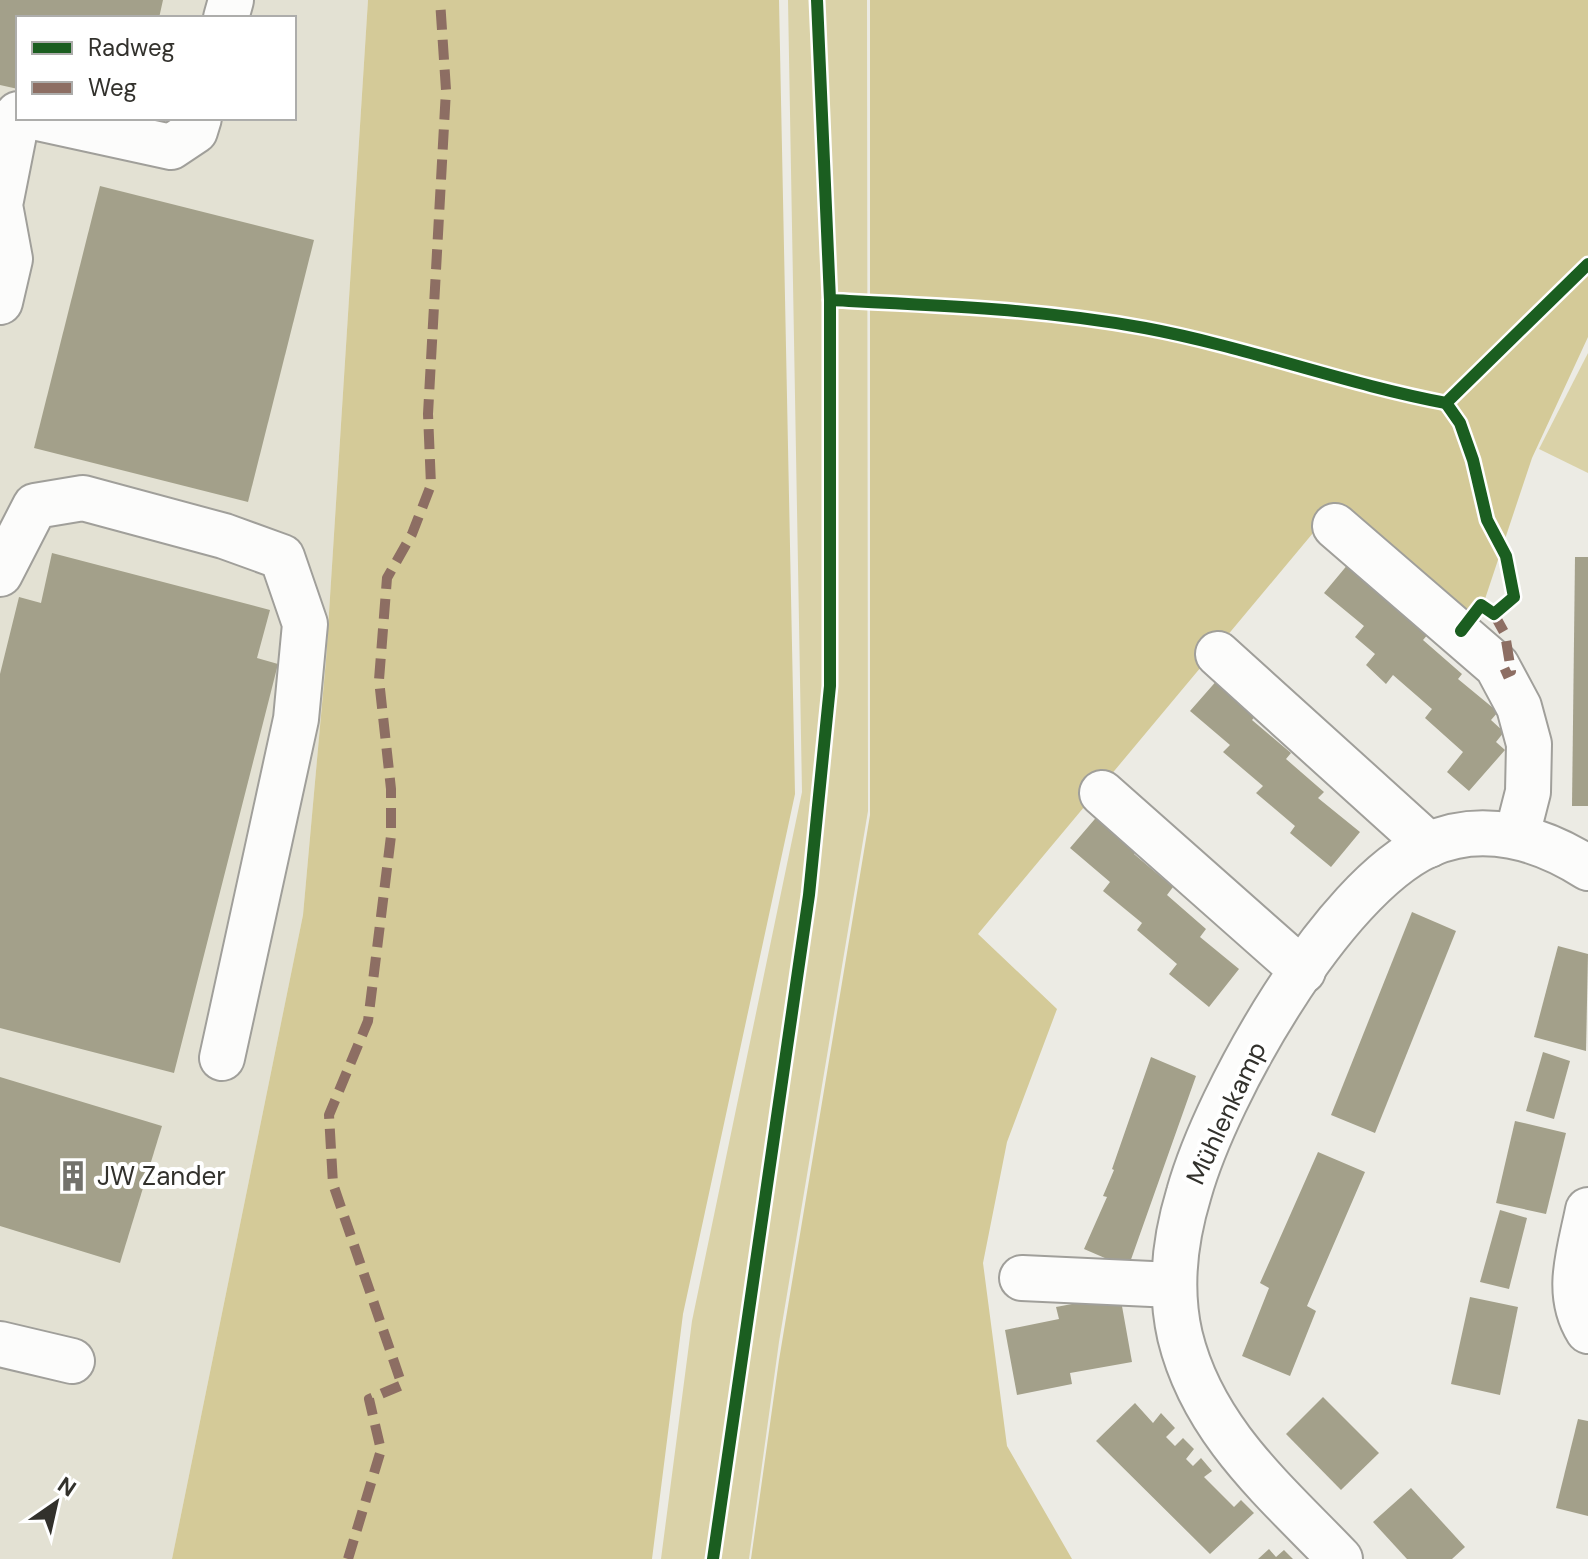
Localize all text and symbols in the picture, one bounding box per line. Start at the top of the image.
legend [16,16,296,120]
text: Radweg [88,32,175,63]
text: Weg [88,72,137,103]
street label: Mühlenkamp [1178,1036,1274,1190]
building icon: JW Zander [56,1159,90,1193]
place label: JW Zander [97,1159,226,1193]
north arrow [16,1463,96,1543]
text: N [52,1470,82,1503]

